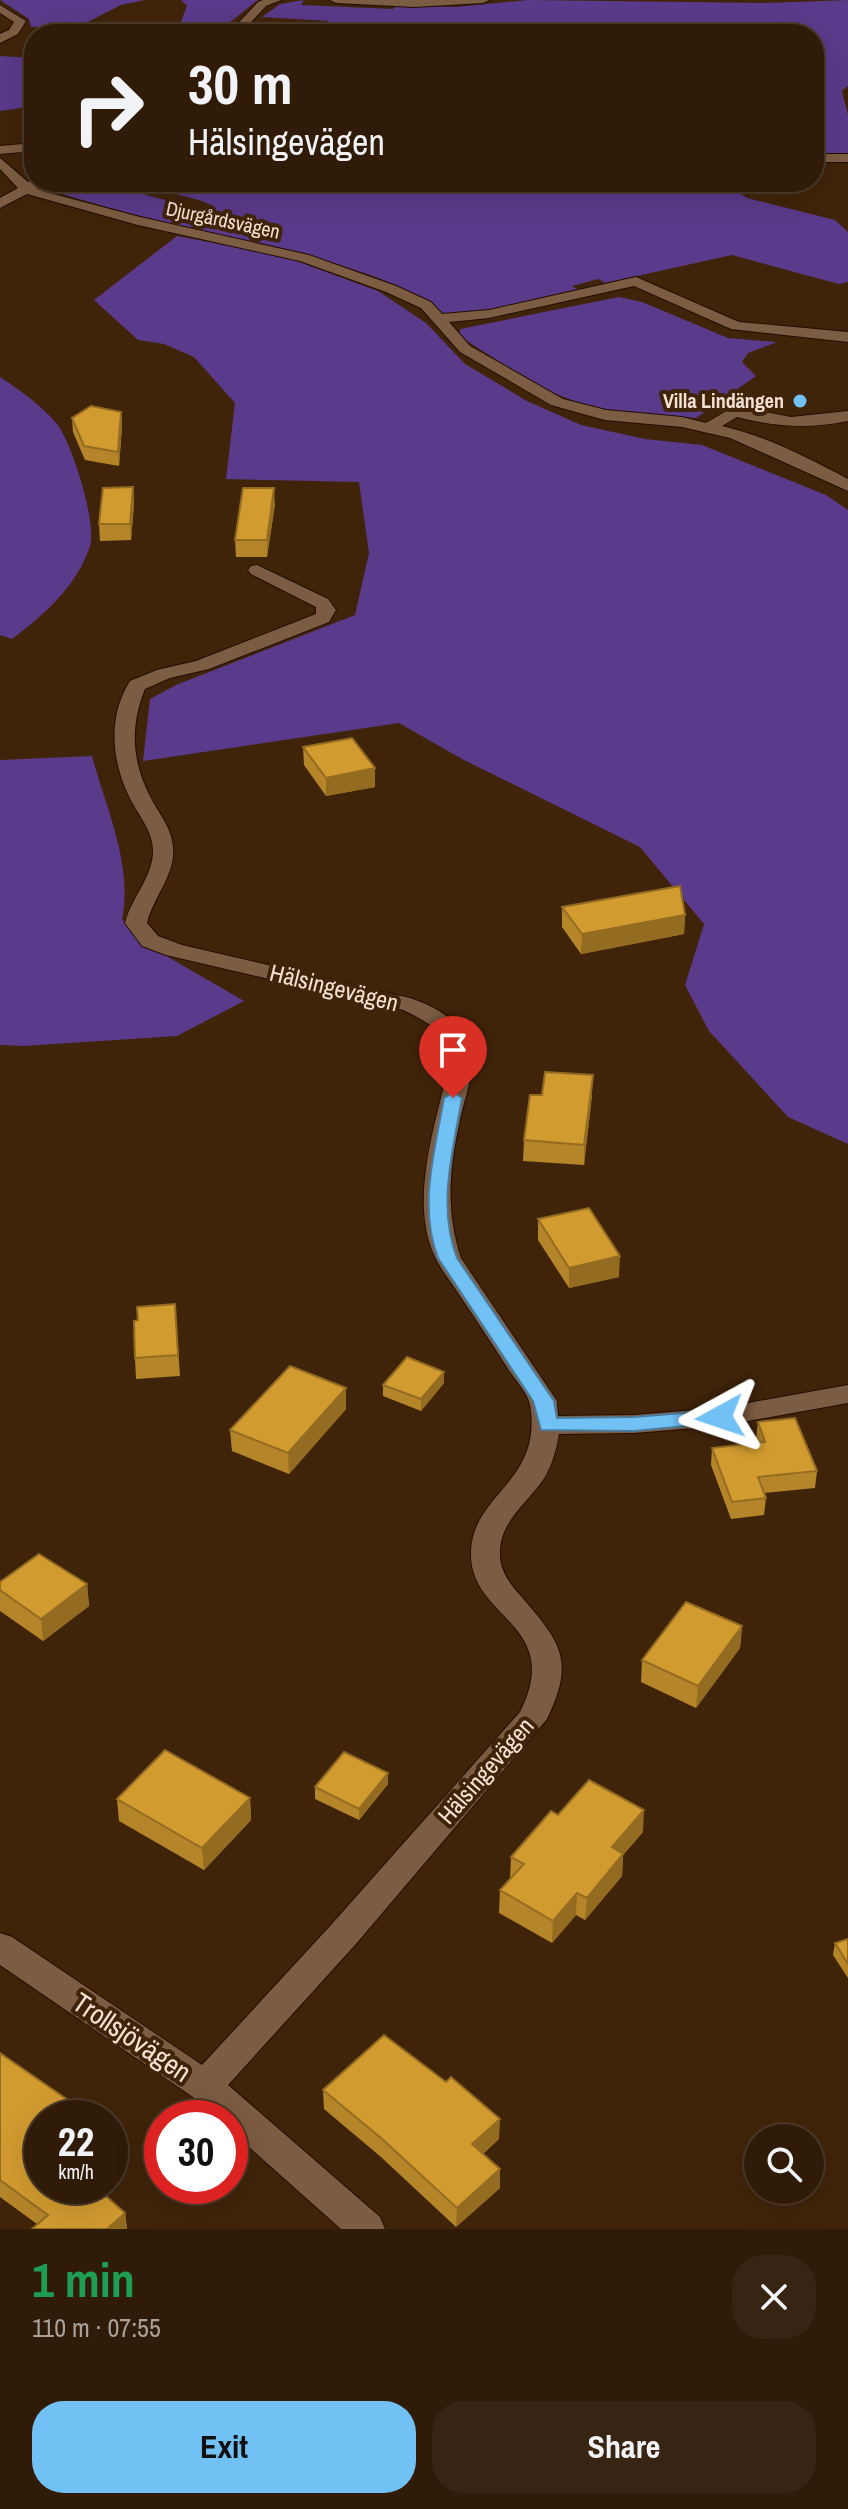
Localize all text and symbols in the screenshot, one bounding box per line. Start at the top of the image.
text: 30 m [188,46,293,121]
icon: right [56,56,160,160]
text: Hälsingevägen [188,118,385,166]
street label: Djurgårdsvägen [164,194,283,245]
place label: Villa Lindängen [663,387,784,414]
marker: Villa Lindängen [791,392,809,410]
street label: Hälsingevägen [267,956,402,1018]
pin [419,1016,487,1098]
icon: arrive [431,1028,475,1072]
position arrow [678,1375,762,1459]
street label: Hälsingevägen [430,1710,540,1830]
street label: Trollsjövägen [65,1983,199,2091]
speed limit sign: 30 [144,2100,248,2204]
text: 22 [58,2115,94,2168]
map controls [744,2124,824,2204]
button: search [744,2124,824,2204]
text: km/h [58,2158,94,2185]
text: 1 min [32,2247,135,2312]
button: close [732,2255,816,2339]
text: 110 m · 07:55 [32,2310,161,2345]
button: Exit [32,2401,416,2493]
button: Share [432,2401,816,2493]

